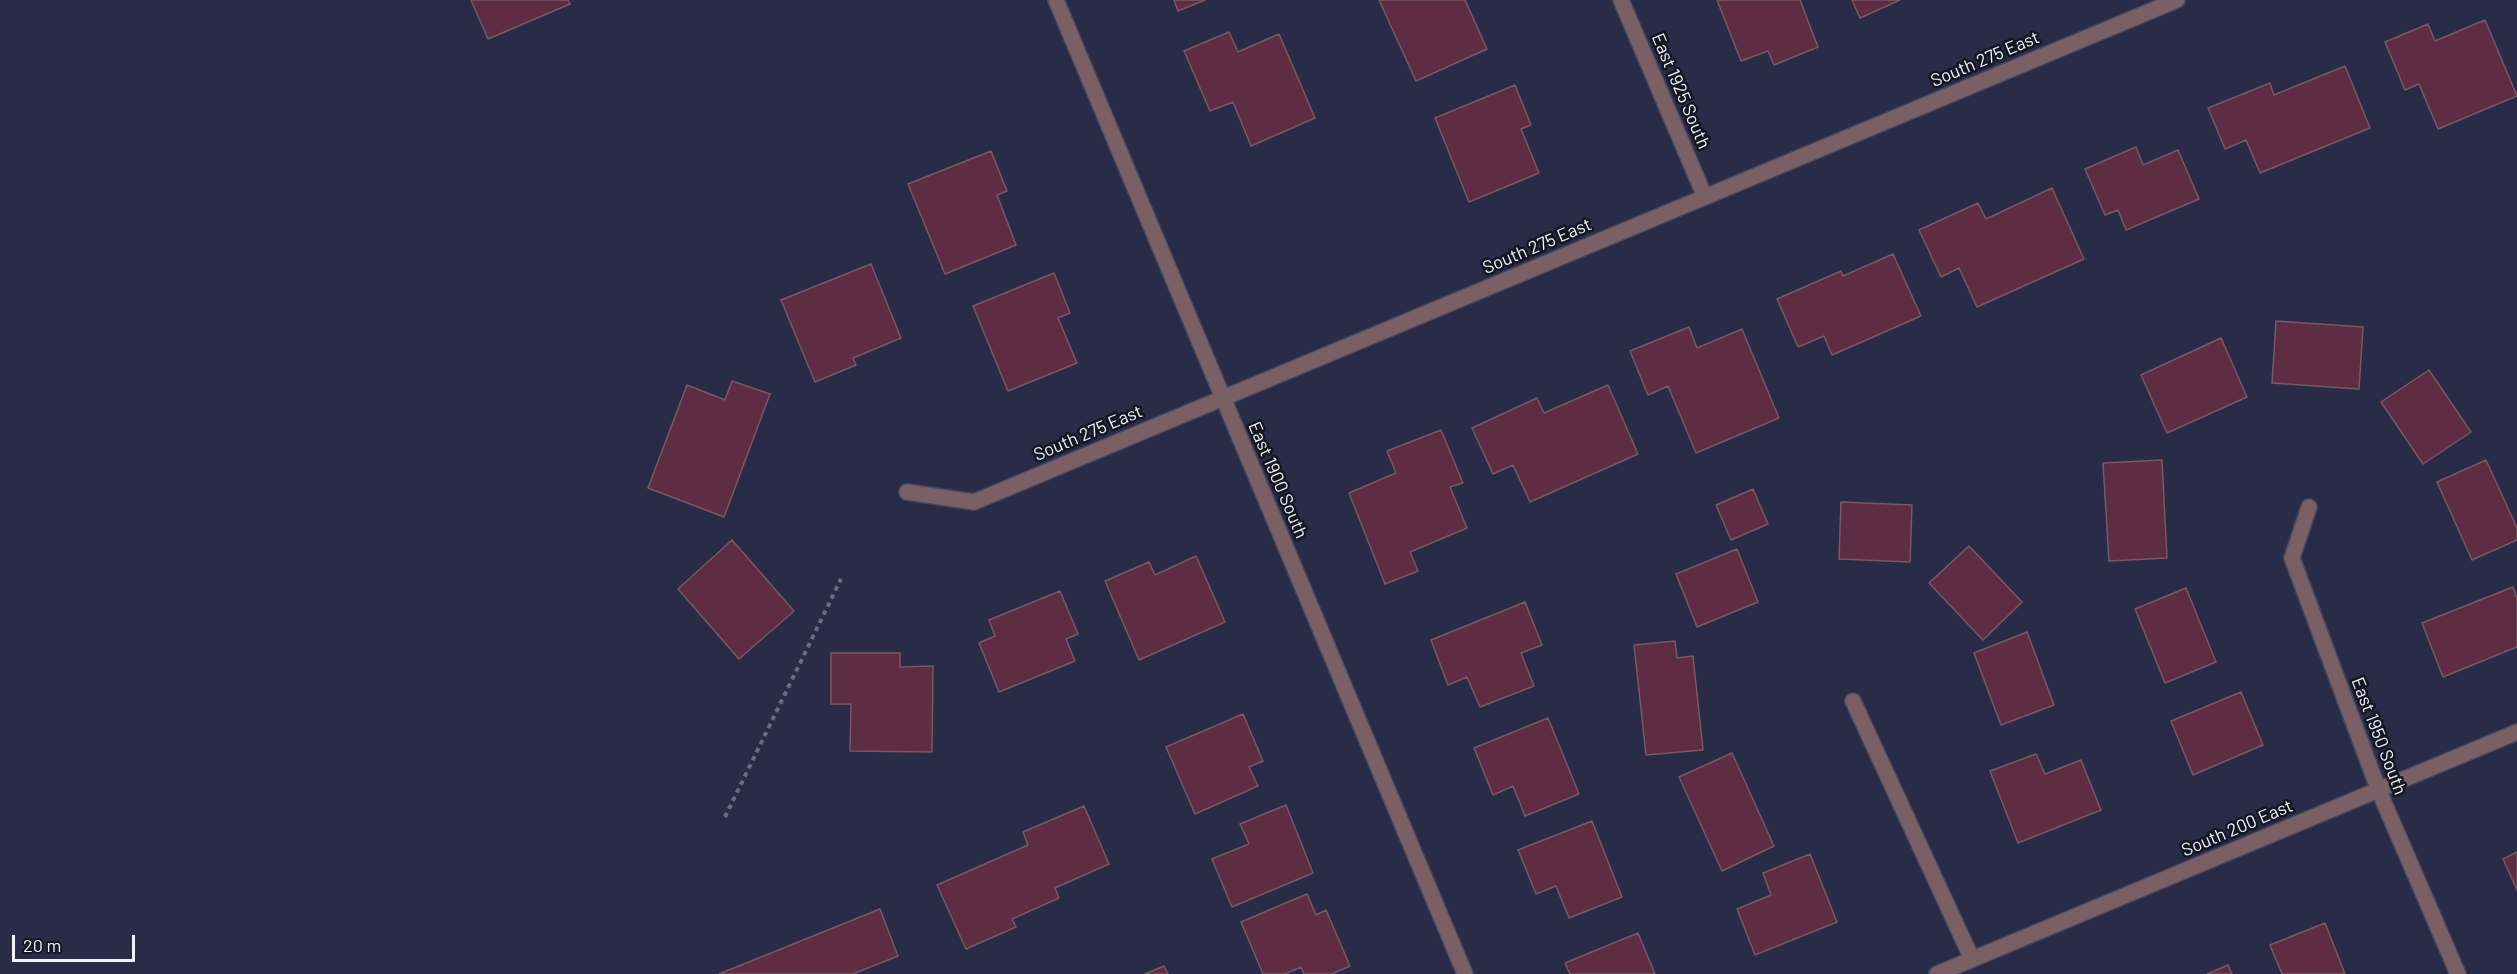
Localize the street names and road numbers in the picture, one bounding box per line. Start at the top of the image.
street label: South 275 East [1927,26,2043,92]
street label: East 1925 South [1647,30,1715,152]
street label: South 275 East [1479,213,1595,279]
street label: South 275 East [1030,400,1146,466]
street label: East 1900 South [1244,418,1312,542]
street label: East 1950 South [2347,674,2411,798]
street label: South 200 East [2178,795,2296,861]

